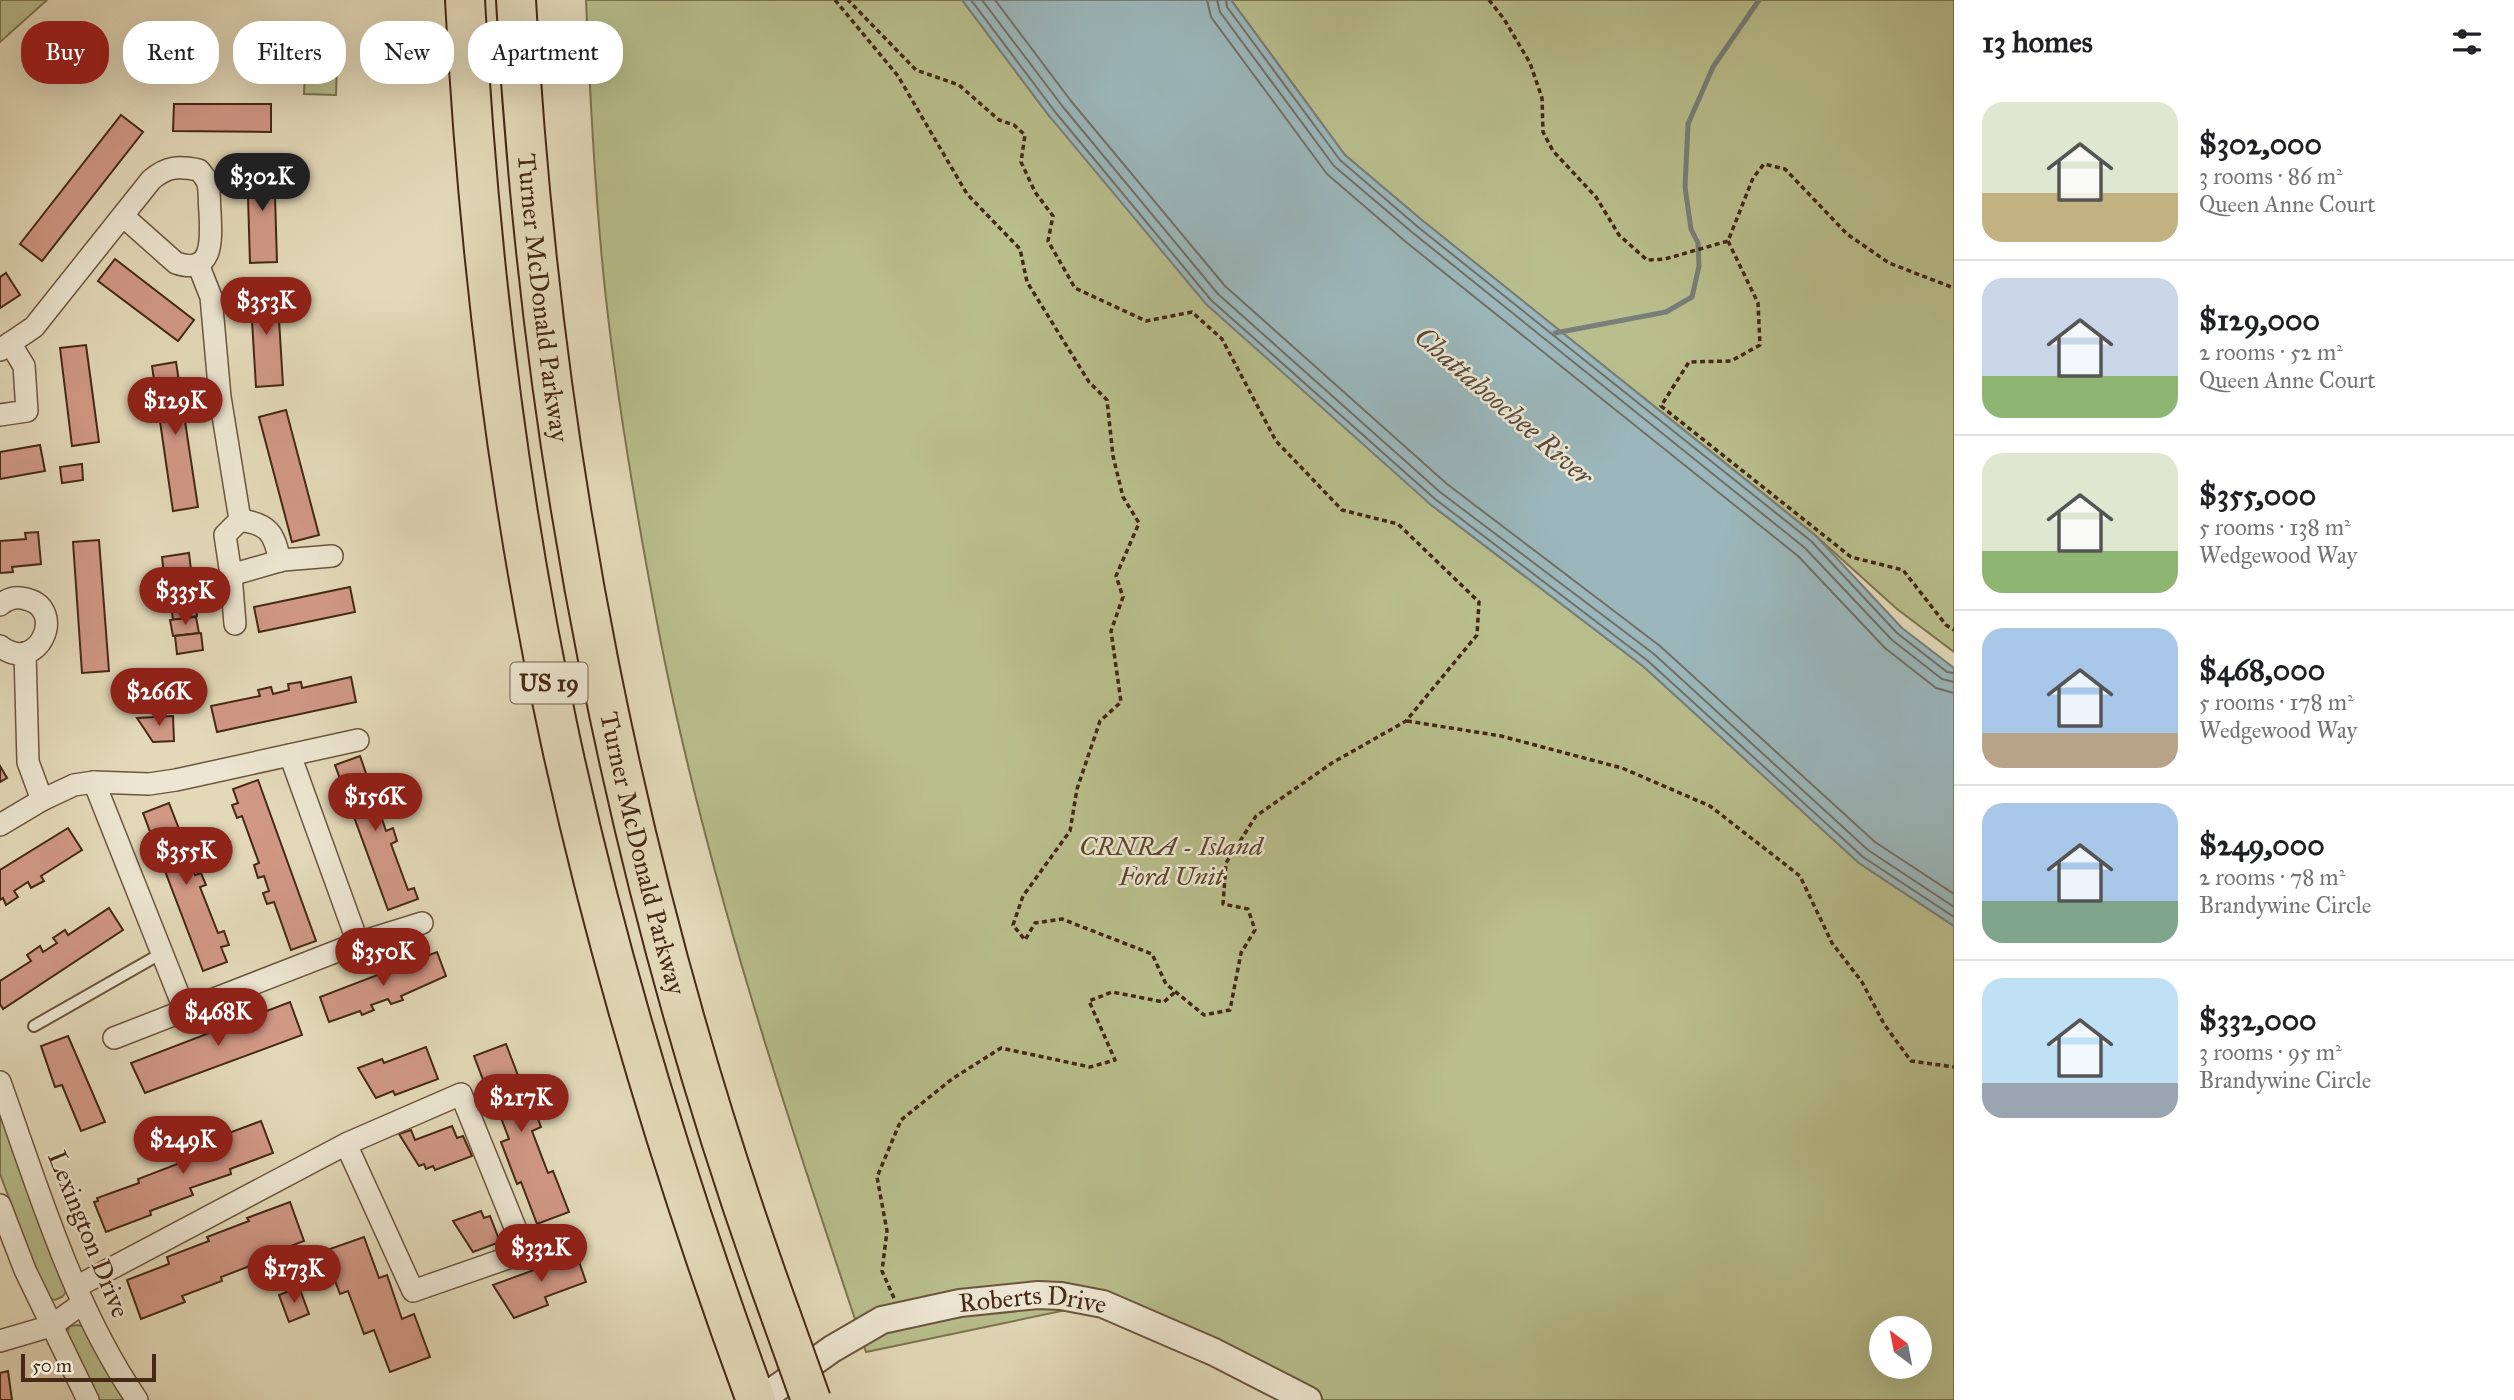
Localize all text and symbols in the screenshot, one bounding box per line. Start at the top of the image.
chip: Buy [21,21,109,84]
chip: Rent [123,21,219,84]
chip: Filters [233,21,346,84]
chip: New [360,21,454,84]
chip: Apartment [468,21,623,84]
icon: filters [2448,23,2486,61]
text: 13 homes [1982,24,2093,60]
text: $302,000 [2199,126,2322,162]
icon: home [2038,130,2122,214]
street label: Turner McDonald Parkway [511,152,576,445]
pin: $302K [213,154,311,213]
text: $302K [230,162,294,190]
text: 3 rooms · 86 m² [2199,162,2343,190]
text: Queen Anne Court [2199,190,2375,218]
pin: $353K [217,278,315,337]
text: $353K [236,286,296,314]
text: $129,000 [2199,302,2320,338]
icon: home [2038,306,2122,390]
water label: Chattahoochee River [1407,319,1602,494]
text: 2 rooms · 52 m² [2199,338,2343,366]
text: Queen Anne Court [2199,366,2375,394]
pin: $129K [126,378,224,437]
text: $129K [144,386,206,414]
text: $355,000 [2199,477,2316,513]
icon: home [2038,481,2122,565]
text: 5 rooms · 138 m² [2199,513,2351,541]
text: Wedgewood Way [2199,541,2357,569]
pin: $335K [136,568,234,627]
text: $335K [155,576,215,604]
text: $468,000 [2199,652,2325,688]
icon: home [2038,656,2122,740]
road number: US 19 [510,662,588,704]
pin: $266K [110,668,208,728]
text: $266K [126,677,192,705]
text: 5 rooms · 178 m² [2199,688,2354,716]
street label: Turner McDonald Parkway [593,709,693,999]
text: Wedgewood Way [2199,716,2357,744]
pin: $156K [326,774,424,833]
text: $156K [344,782,406,810]
text: $249,000 [2199,827,2325,863]
pin: $355K [137,828,235,887]
park label: CRNRA - Island Ford Unit [1079,830,1264,892]
icon: home [2038,831,2122,915]
text: $355K [156,836,216,864]
text: 2 rooms · 78 m² [2199,863,2345,891]
text: Brandywine Circle [2199,891,2371,919]
pin: $350K [334,928,432,988]
text: $350K [351,937,415,965]
pin: $468K [169,988,267,1048]
text: $468K [185,997,251,1025]
text: $332,000 [2199,1002,2317,1038]
icon: home [2038,1006,2122,1090]
text: 3 rooms · 95 m² [2199,1038,2342,1066]
text: Brandywine Circle [2199,1066,2371,1094]
pin: $217K [472,1074,570,1134]
text: $217K [490,1083,552,1111]
pin: $249K [134,1116,232,1176]
text: $249K [150,1125,216,1153]
street label: Lexington Drive [41,1146,137,1322]
pin: $332K [492,1224,590,1284]
text: $332K [511,1233,571,1261]
pin: $173K [245,1246,343,1305]
text: $173K [264,1254,324,1282]
street label: Roberts Drive [957,1279,1110,1320]
north arrow [1869,1316,1932,1379]
map controls [1869,1316,1932,1379]
scale bar [21,1351,156,1383]
text: 50 m [32,1354,72,1377]

